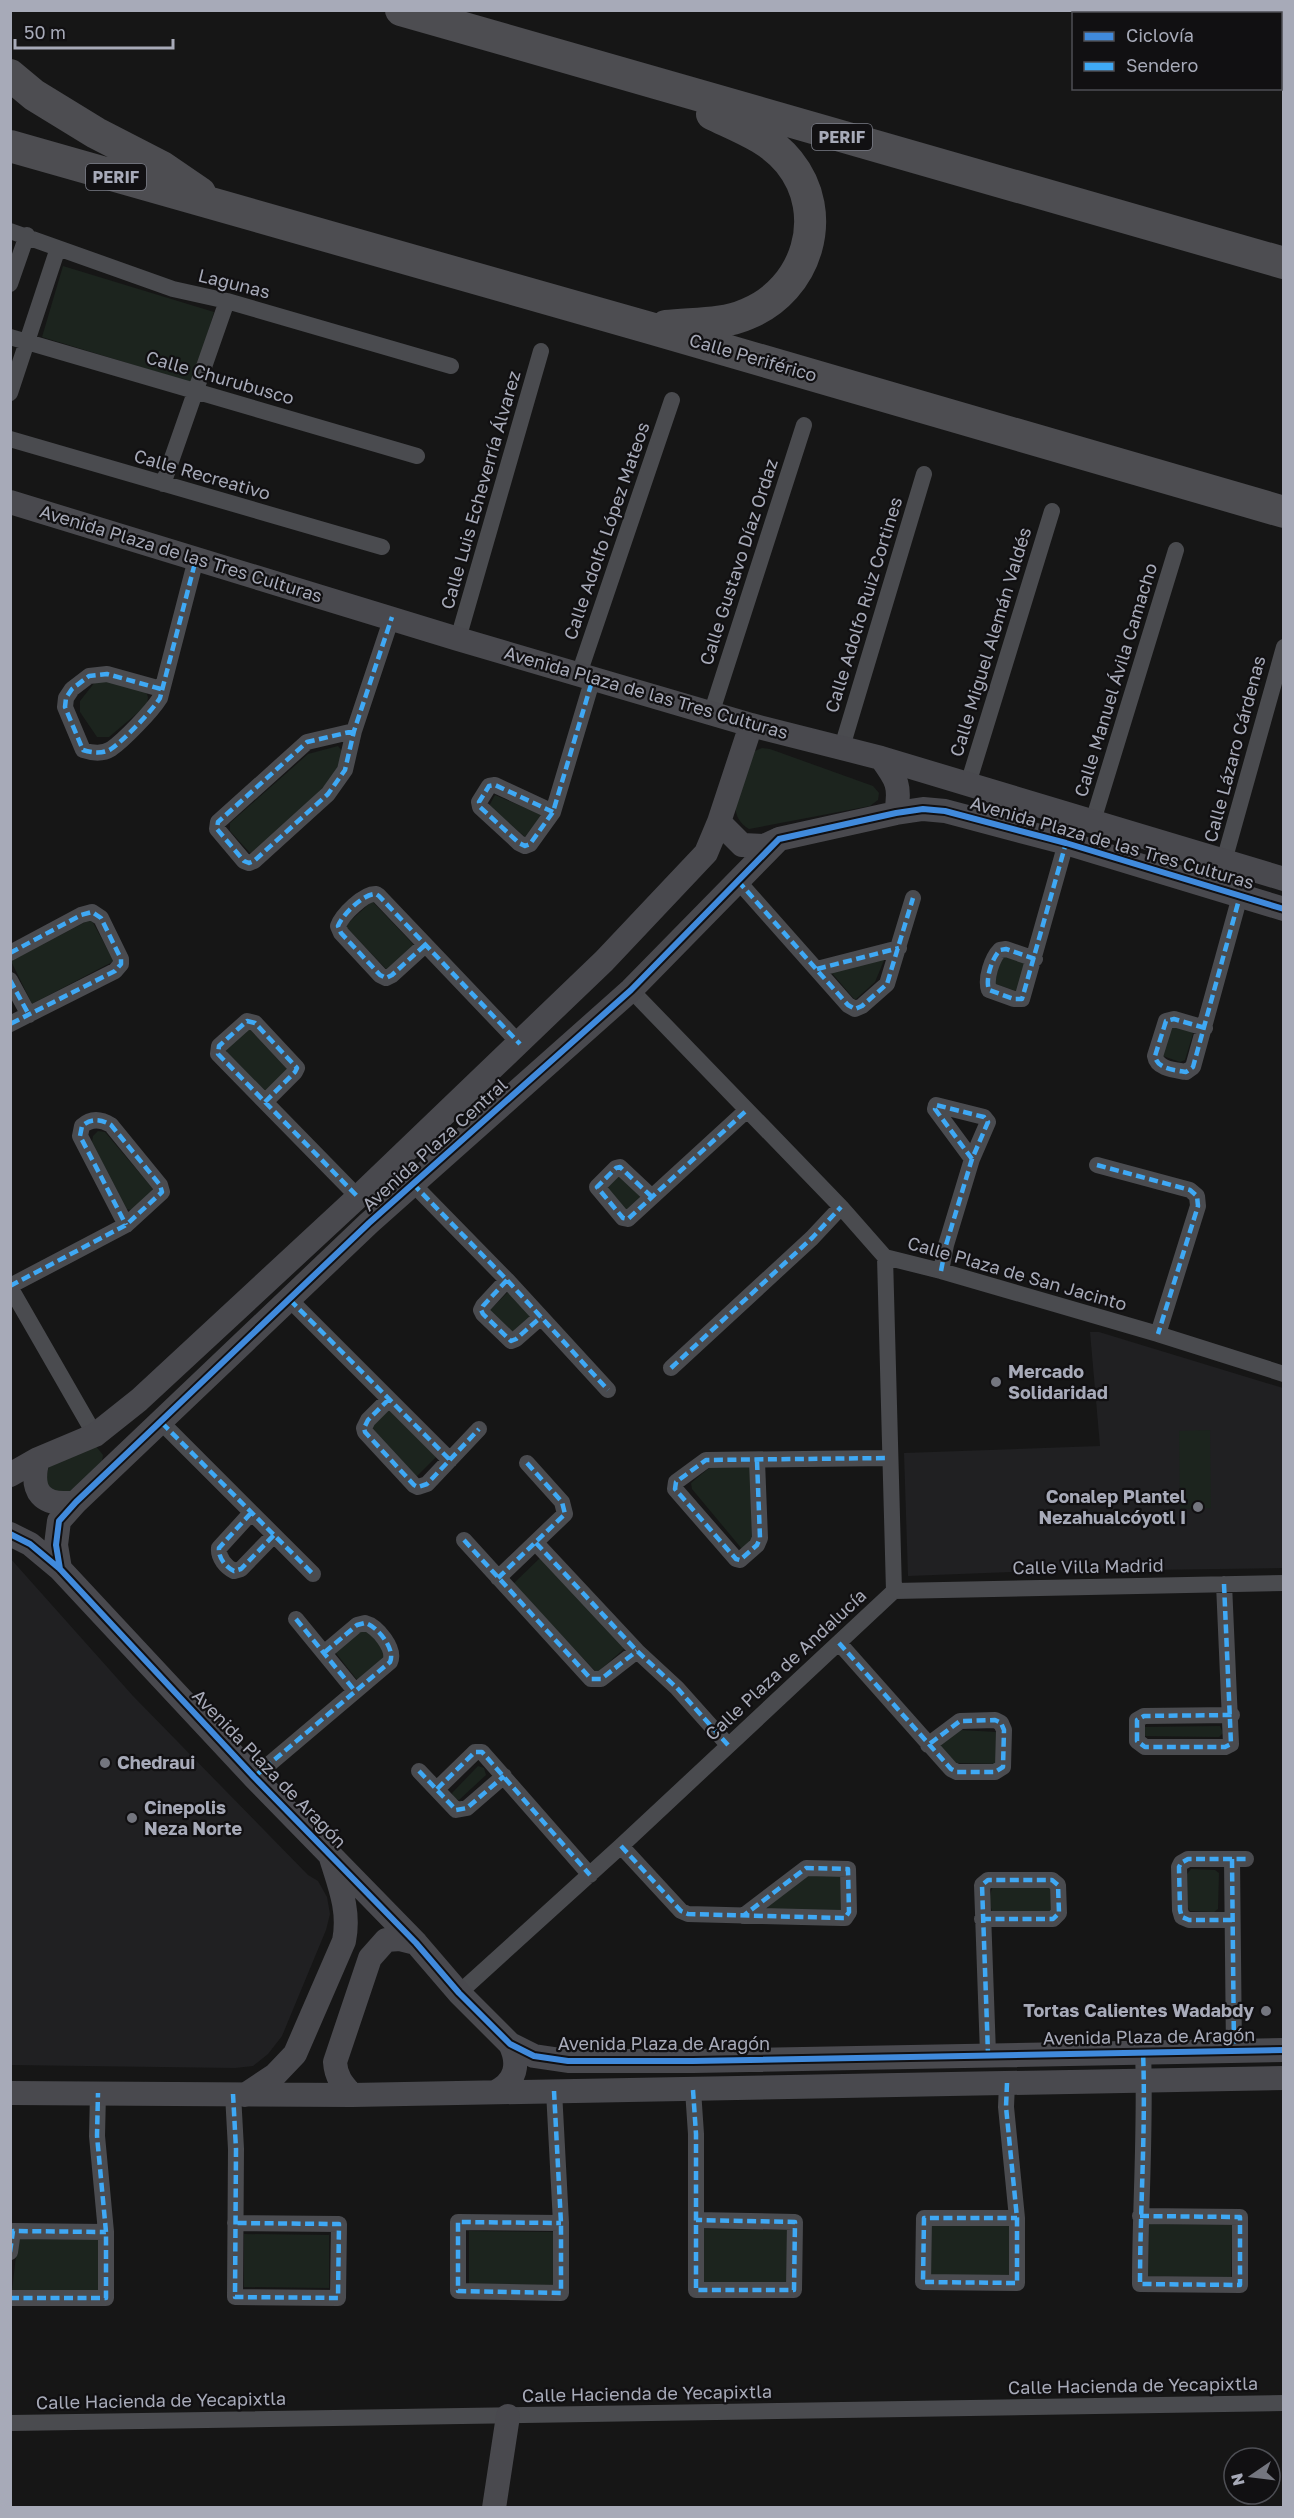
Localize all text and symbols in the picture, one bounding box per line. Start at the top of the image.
scale bar [15,12,172,50]
legend [1072,12,1282,90]
text: 50 m [24,21,66,43]
text: Ciclovía [1126,24,1194,46]
text: Sendero [1126,54,1198,76]
road number: PERIF [812,124,872,150]
road number: PERIF [86,164,146,190]
street label: Lagunas [196,263,272,303]
street label: Calle Periférico [687,328,820,386]
street label: Calle Churubusco [144,345,297,409]
street label: Calle Luis Echeverría Álvarez [435,368,525,612]
street label: Calle Adolfo López Mateos [558,419,654,643]
street label: Calle Recreativo [132,444,273,504]
street label: Calle Gustavo Díaz Ordaz [694,456,782,668]
street label: Calle Adolfo Ruiz Cortines [820,494,906,715]
street label: Avenida Plaza de las Tres Culturas [37,499,325,607]
street label: Calle Miguel Alemán Valdés [945,524,1035,759]
street label: Calle Manuel Ávila Camacho [1069,560,1161,799]
street label: Avenida Plaza de las Tres Culturas [502,641,791,743]
street label: Calle Lázaro Cárdenas [1199,653,1270,844]
street label: Avenida Plaza de las Tres Culturas [968,791,1257,893]
street label: Avenida Plaza Central [357,1073,512,1215]
street label: Calle Plaza de San Jacinto [905,1231,1130,1315]
place label: Mercado Solidaridad [1008,1360,1108,1403]
marker: Mercado Solidaridad [989,1375,1003,1389]
place label: Conalep Plantel Nezahualcóyotl I [1038,1485,1186,1528]
marker: Conalep Plantel Nezahualcóyotl I [1191,1500,1205,1514]
street label: Calle Villa Madrid [1012,1554,1164,1578]
street label: Calle Plaza de Andalucía [700,1584,870,1745]
street label: Avenida Plaza de Aragón [188,1684,351,1852]
place label: Chedraui [117,1751,195,1773]
marker: Chedraui [98,1756,112,1770]
place label: Cinepolis Neza Norte [144,1796,242,1839]
marker: Cinepolis Neza Norte [125,1811,139,1825]
place label: Tortas Calientes Wadabdy [1023,1999,1254,2021]
marker: Tortas Calientes Wadabdy [1259,2004,1273,2018]
street label: Avenida Plaza de Aragón [1043,2023,1255,2049]
street label: Avenida Plaza de Aragón [558,2032,770,2054]
street label: Calle Hacienda de Yecapixtla [1008,2372,1258,2398]
street label: Calle Hacienda de Yecapixtla [522,2380,772,2406]
street label: Calle Hacienda de Yecapixtla [36,2387,286,2413]
north arrow [1222,2446,1282,2506]
text: N [1226,2471,1249,2488]

